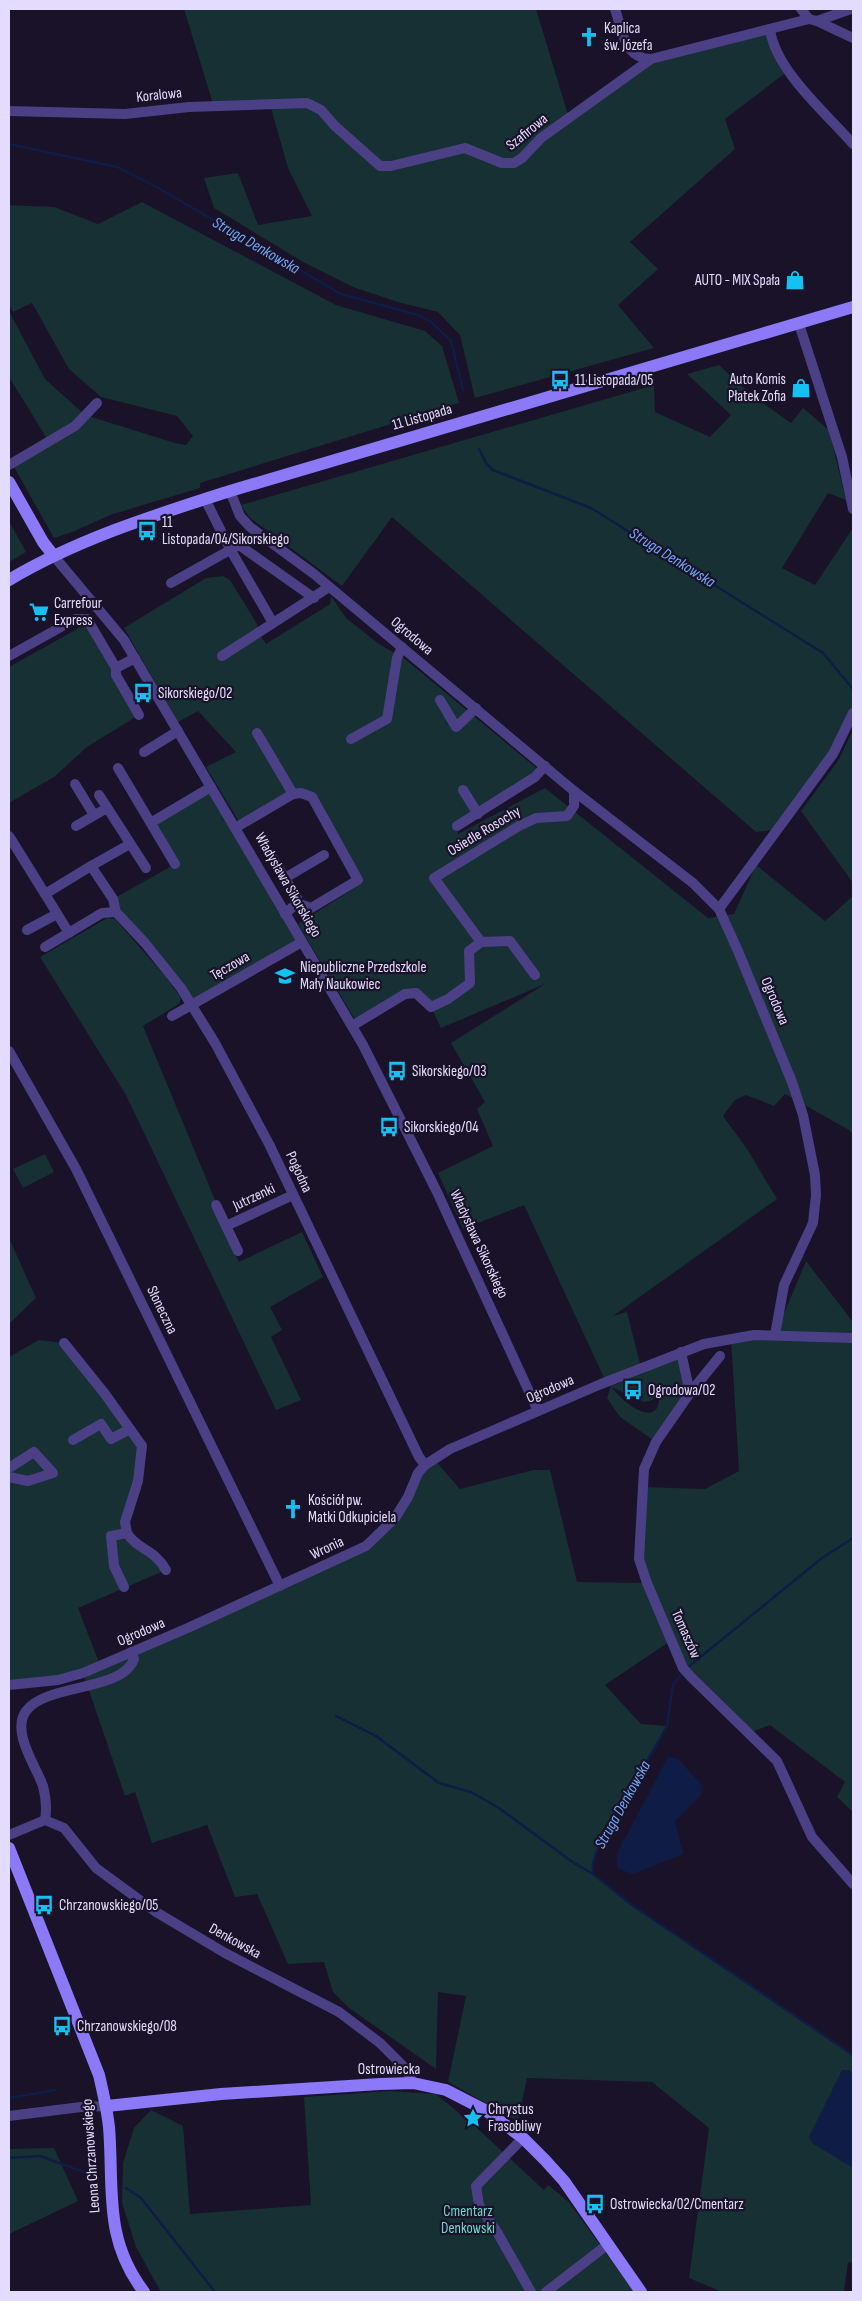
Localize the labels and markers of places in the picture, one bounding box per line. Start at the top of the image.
place label: Kaplica św. Józefa [604,19,653,55]
church icon: Kaplica św. Józefa [578,26,600,48]
shop icon: AUTO - MIX Spała [784,269,806,291]
place label: AUTO - MIX Spała [694,271,780,290]
bus stop icon: 11 Listopada/05 [549,369,571,391]
place label: Auto Komis Płatek Zofia [728,370,786,406]
place label: 11 Listopada/05 [575,371,653,390]
shop icon: Auto Komis Płatek Zofia [790,377,812,399]
place label: 11 Listopada/04/Sikorskiego [162,513,289,549]
bus stop icon: 11 Listopada/04/Sikorskiego [136,520,158,542]
place label: Carrefour Express [54,594,103,630]
supermarket icon: Carrefour Express [28,601,50,623]
bus stop icon: Sikorskiego/02 [132,682,154,704]
place label: Sikorskiego/02 [158,684,232,703]
place label: Niepubliczne Przedszkole Mały Naukowiec [300,958,426,994]
school or university icon: Niepubliczne Przedszkole Mały Naukowiec [274,965,296,987]
bus stop icon: Sikorskiego/03 [386,1060,408,1082]
place label: Sikorskiego/03 [412,1062,486,1081]
bus stop icon: Sikorskiego/04 [378,1116,400,1138]
place label: Sikorskiego/04 [404,1118,478,1137]
bus stop icon: Ogrodowa/02 [622,1379,644,1401]
place label: Ogrodowa/02 [648,1381,715,1400]
place label: Kościół pw. Matki Odkupiciela [308,1491,396,1527]
church icon: Kościół pw. Matki Odkupiciela [282,1498,304,1520]
bus stop icon: Chrzanowskiego/05 [33,1894,55,1916]
place label: Chrzanowskiego/05 [59,1896,158,1915]
bus stop icon: Chrzanowskiego/08 [51,2015,73,2037]
place label: Chrzanowskiego/08 [77,2017,177,2036]
place label: Chrystus Frasobliwy [488,2100,542,2136]
place icon: Chrystus Frasobliwy [462,2107,484,2129]
bus stop icon: Ostrowiecka/02/Cmentarz [584,2193,606,2215]
place label: Ostrowiecka/02/Cmentarz [610,2195,744,2214]

